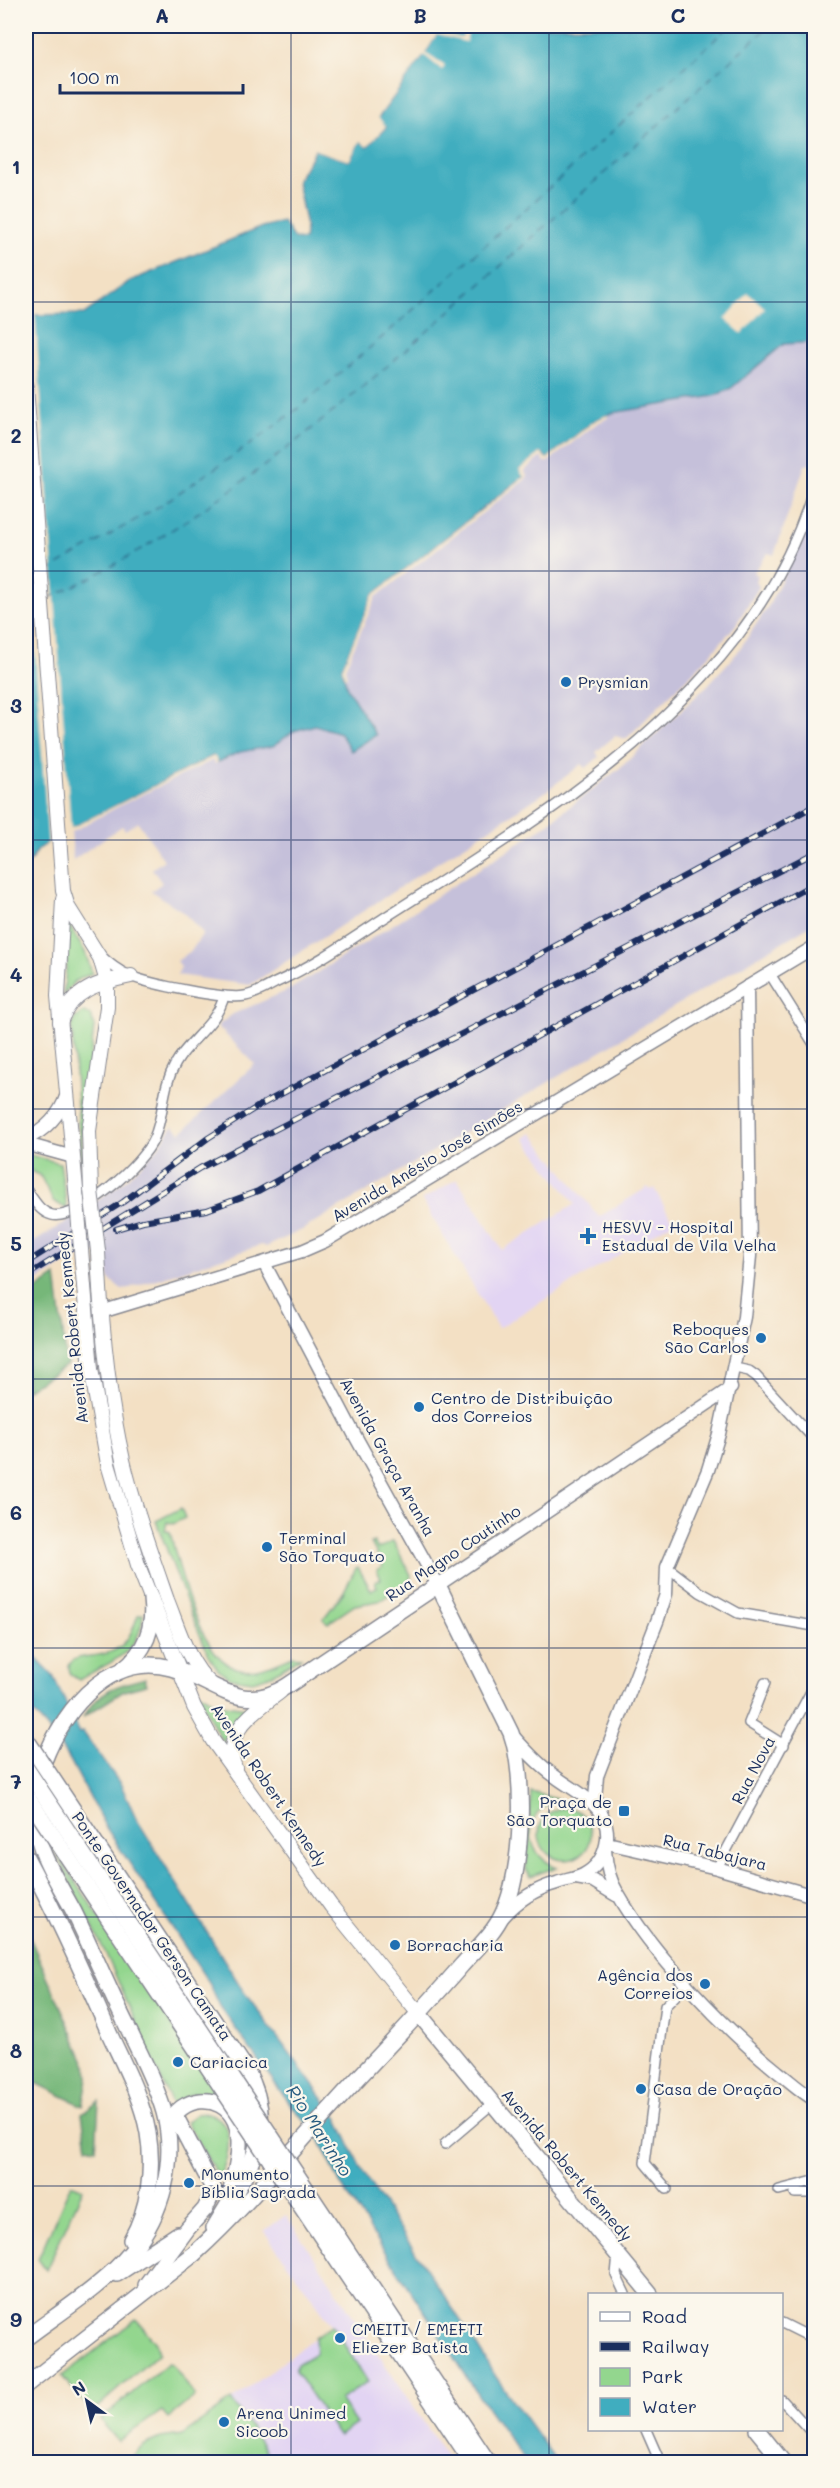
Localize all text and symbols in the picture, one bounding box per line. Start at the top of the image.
text: A [155,2,169,28]
text: B [413,2,427,28]
text: C [671,2,686,28]
scale bar [60,57,243,95]
text: 100 m [69,65,119,89]
text: 1 [12,153,20,179]
text: 2 [10,422,22,448]
place label: Prysmian [578,671,648,692]
marker: Prysmian [559,675,573,689]
text: 3 [10,692,22,718]
text: 4 [10,961,23,987]
street label: Avenida Anésio José Simões [327,1095,526,1226]
place label: HESVV - Hospital Estadual de Vila Velha [602,1216,777,1255]
marker: HESVV - Hospital Estadual de Vila Velha [579,1227,597,1245]
text: 5 [10,1230,22,1256]
street label: Avenida Robert Kennedy [51,1231,92,1425]
place label: Reboques São Carlos [665,1318,749,1357]
marker: Reboques São Carlos [754,1331,768,1345]
street label: Avenida Graça Aranha [336,1374,441,1540]
place label: Centro de Distribuição dos Correios [431,1387,612,1426]
marker: Centro de Distribuição dos Correios [412,1400,426,1414]
text: 6 [10,1499,22,1525]
street label: Rua Magno Coutinho [381,1500,524,1606]
place label: Terminal São Torquato [279,1527,385,1566]
marker: Terminal São Torquato [260,1540,274,1554]
street label: Avenida Robert Kennedy [207,1699,332,1870]
street label: Rua Nova [726,1732,779,1807]
text: 7 [10,1768,22,1794]
place label: Praça de São Torquato [506,1791,612,1830]
marker: Praça de São Torquato [617,1804,631,1818]
street label: Ponte Governador Gerson Camata [68,1807,237,2044]
street label: Rua Tabajara [661,1828,769,1875]
place label: Borracharia [407,1934,504,1955]
marker: Borracharia [388,1938,402,1952]
place label: Agência dos Correios [597,1964,693,2003]
marker: Agência dos Correios [698,1977,712,1991]
text: 8 [10,2037,22,2063]
place label: Cariacica [190,2051,268,2072]
marker: Cariacica [171,2055,185,2069]
place label: Casa de Oração [653,2078,782,2099]
water label: Rio Marinho [281,2080,359,2181]
marker: Casa de Oração [634,2082,648,2096]
street label: Avenida Robert Kennedy [497,2084,637,2245]
place label: Monumento Bíblia Sagrada [201,2163,317,2202]
marker: Monumento Bíblia Sagrada [182,2176,196,2190]
legend [588,2293,783,2431]
text: Road [642,2304,687,2328]
text: 9 [10,2306,22,2332]
place label: CMEITI / EMEFTI Eliezer Batista [352,2318,483,2357]
marker: CMEITI / EMEFTI Eliezer Batista [333,2331,347,2345]
text: Railway [642,2334,709,2358]
text: Park [642,2364,683,2388]
north arrow [57,2371,117,2431]
text: N [68,2376,89,2400]
text: Water [642,2394,697,2418]
place label: Arena Unimed Sicoob [236,2402,346,2441]
marker: Arena Unimed Sicoob [217,2415,231,2429]

